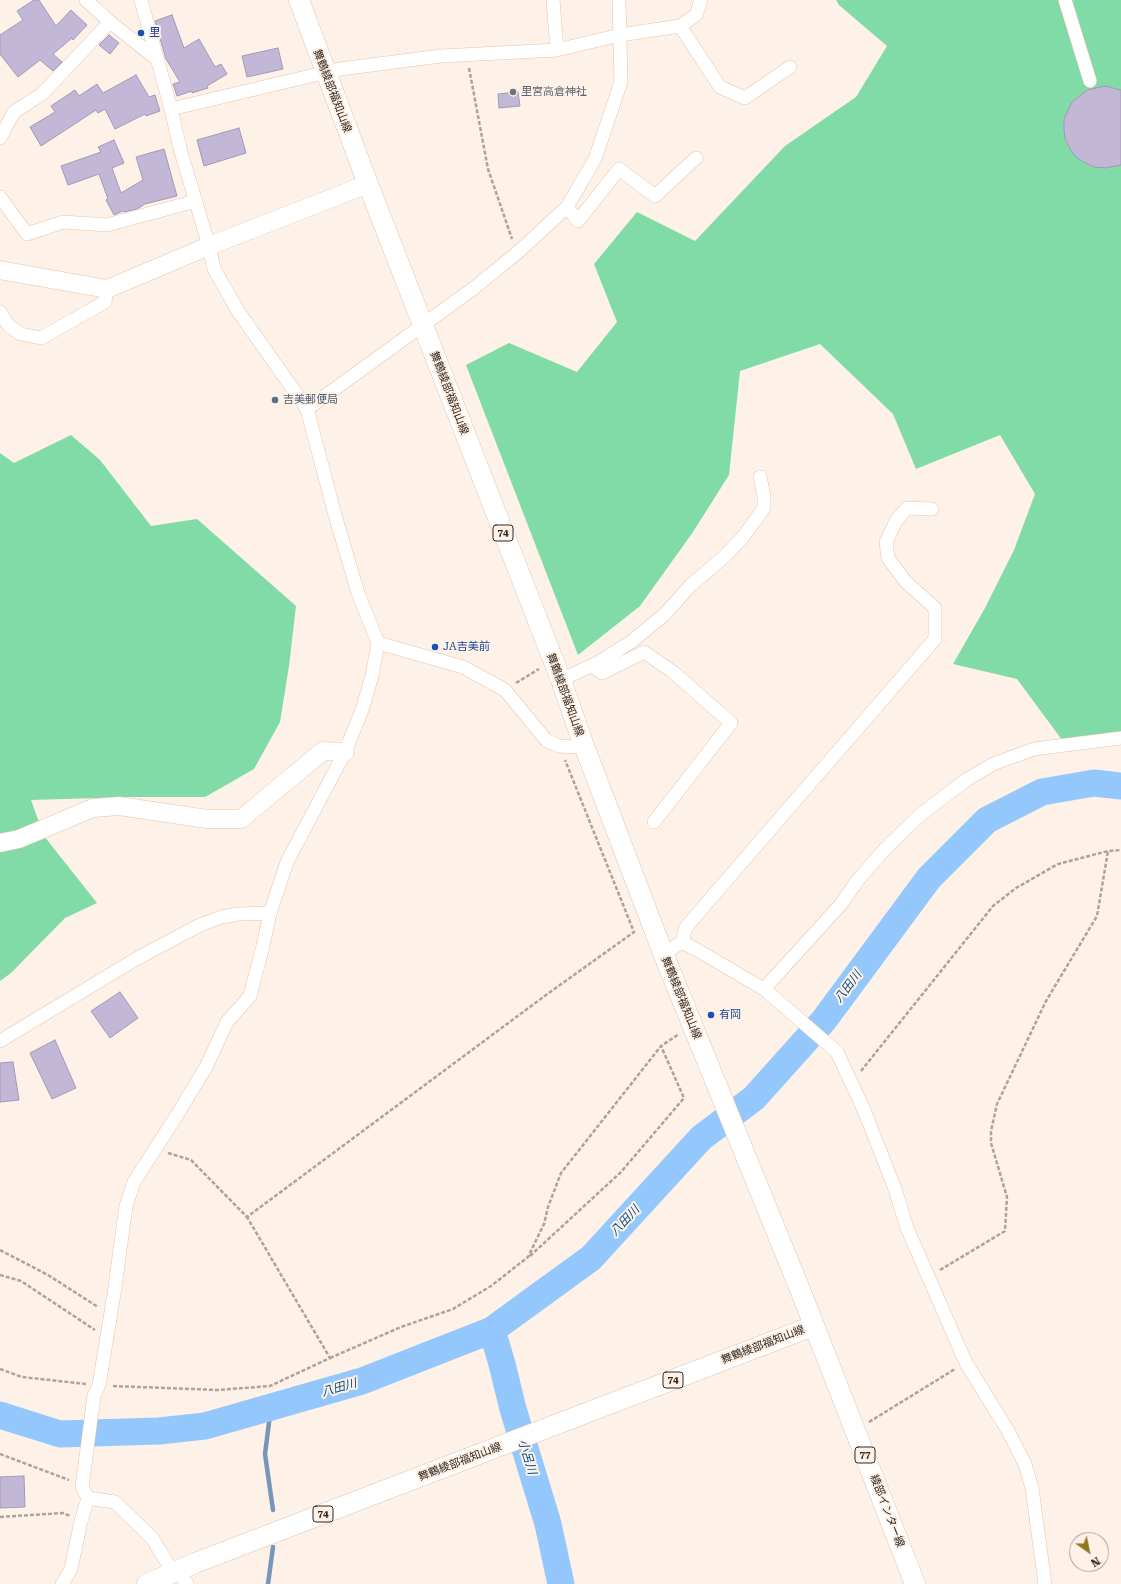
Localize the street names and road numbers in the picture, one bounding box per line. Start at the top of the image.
street label: 舞鶴綾部福知山線 [310,48,354,134]
street label: 舞鶴綾部福知山線 [427,350,471,436]
road number: 74 [493,525,513,541]
street label: 舞鶴綾部福知山線 [544,651,586,739]
street label: 舞鶴綾部福知山線 [658,955,704,1041]
street label: 舞鶴綾部福知山線 [720,1323,806,1367]
road number: 74 [663,1372,683,1388]
street label: 舞鶴綾部福知山線 [417,1440,503,1484]
road number: 77 [855,1447,875,1463]
street label: 綾部インター線 [867,1473,907,1549]
road number: 74 [313,1506,333,1522]

